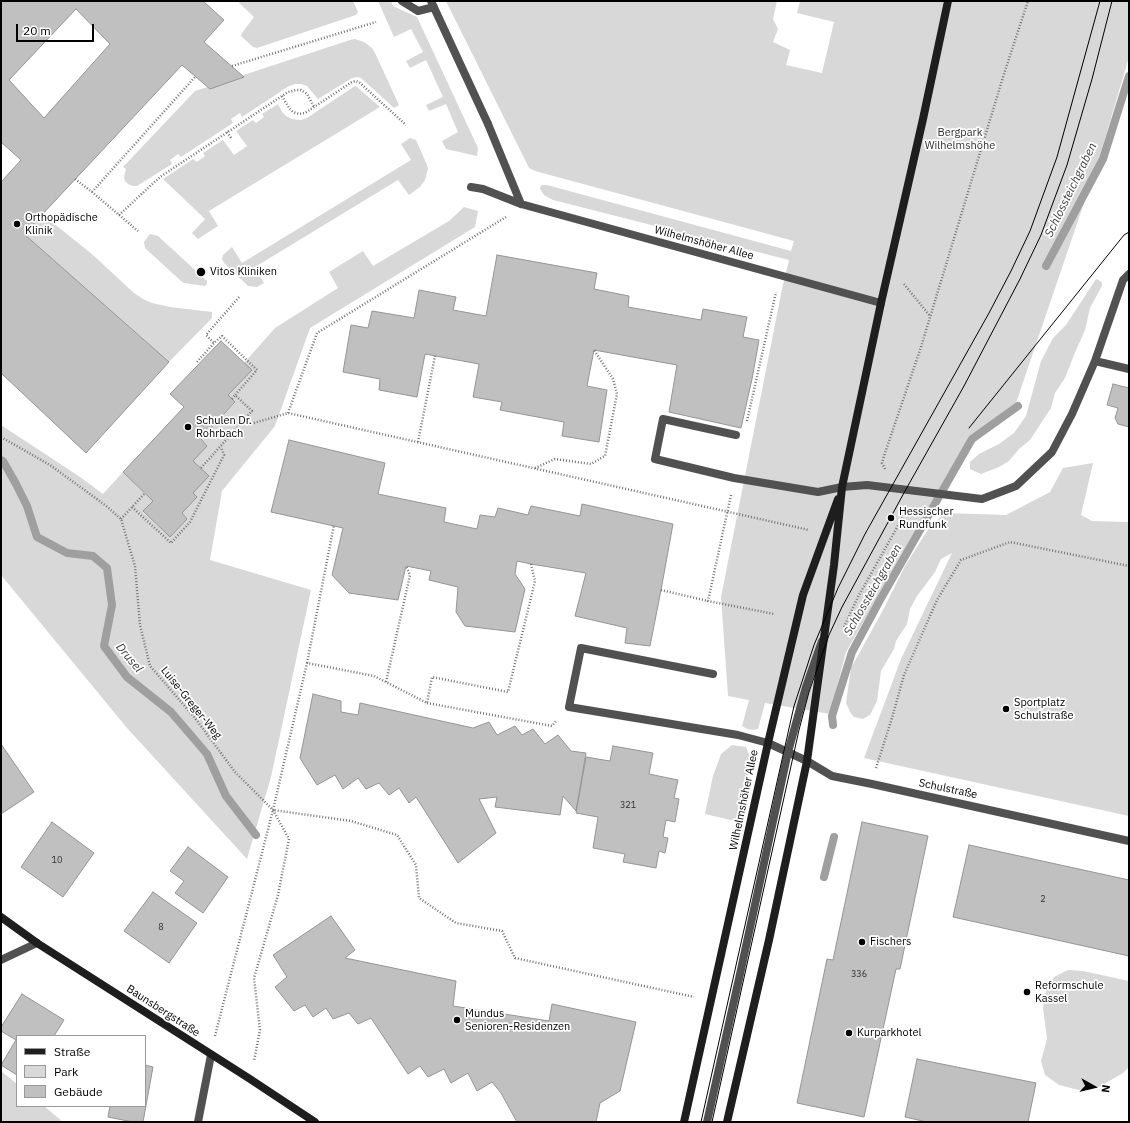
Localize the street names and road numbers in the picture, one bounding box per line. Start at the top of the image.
street label: Wilhelmshöher Allee [653,223,755,263]
street label: Luise-Greger-Weg [158,664,224,742]
street label: Wilhelmshöher Allee [727,749,761,851]
street label: Schulstraße [918,776,978,802]
street label: Baunsbergstraße [124,982,202,1040]

